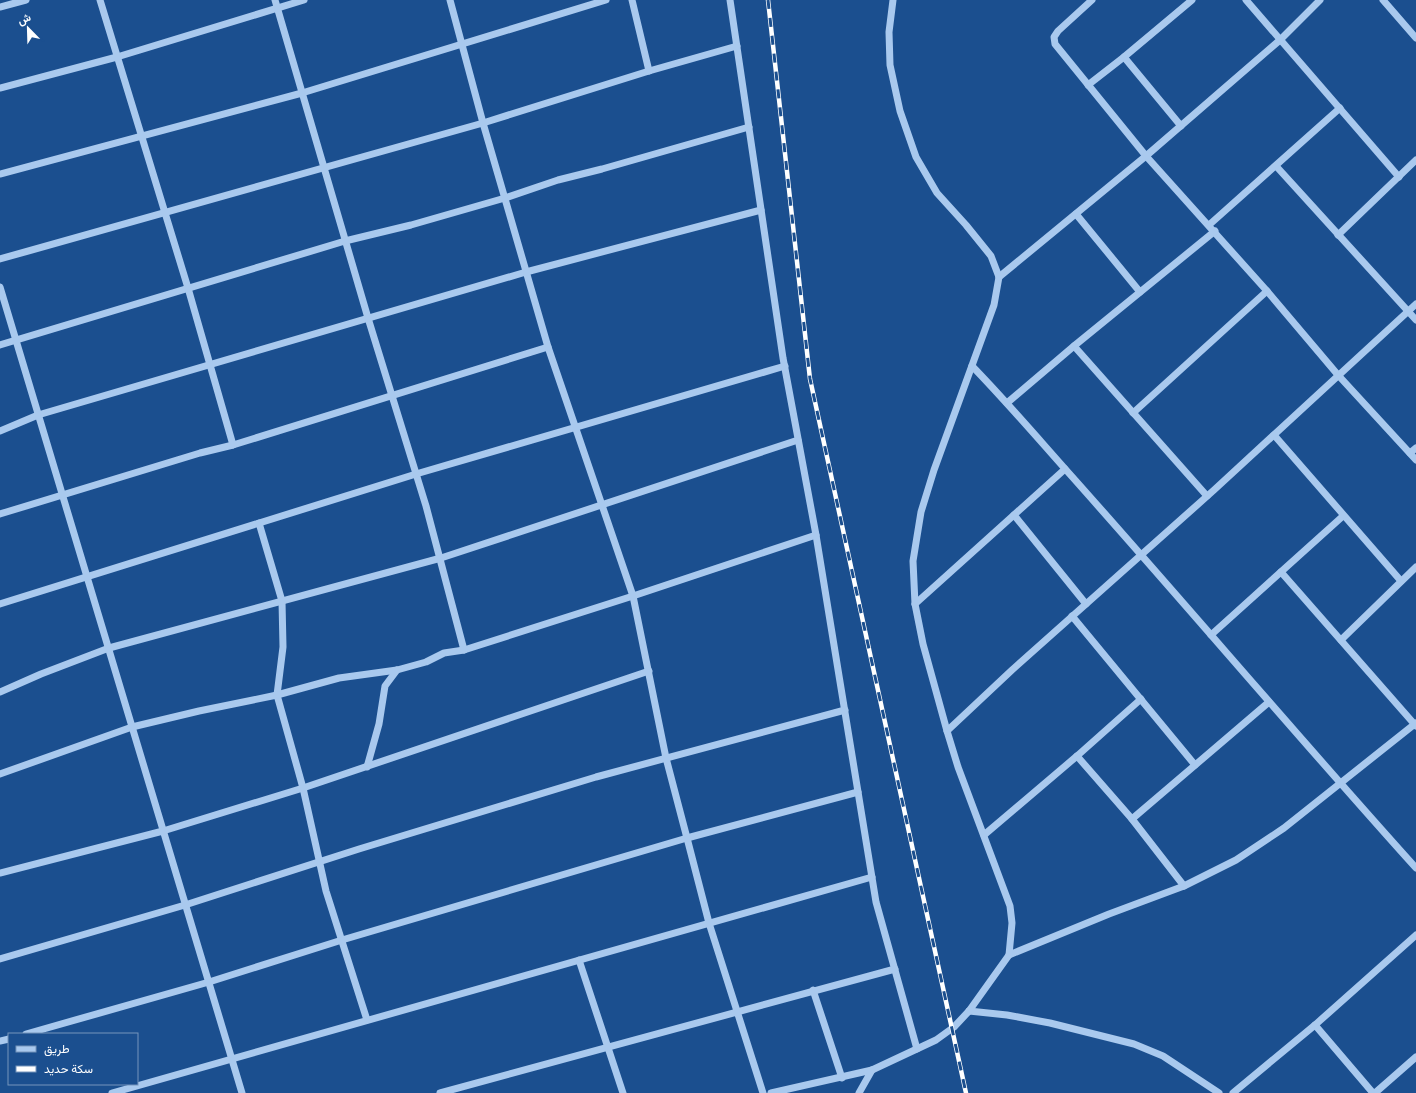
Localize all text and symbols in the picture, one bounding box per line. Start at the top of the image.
north arrow [8,8,48,48]
text: ش [15,10,33,28]
legend [8,1033,138,1085]
text: طريق [44,1041,70,1057]
text: سكة حديد [44,1061,93,1076]

